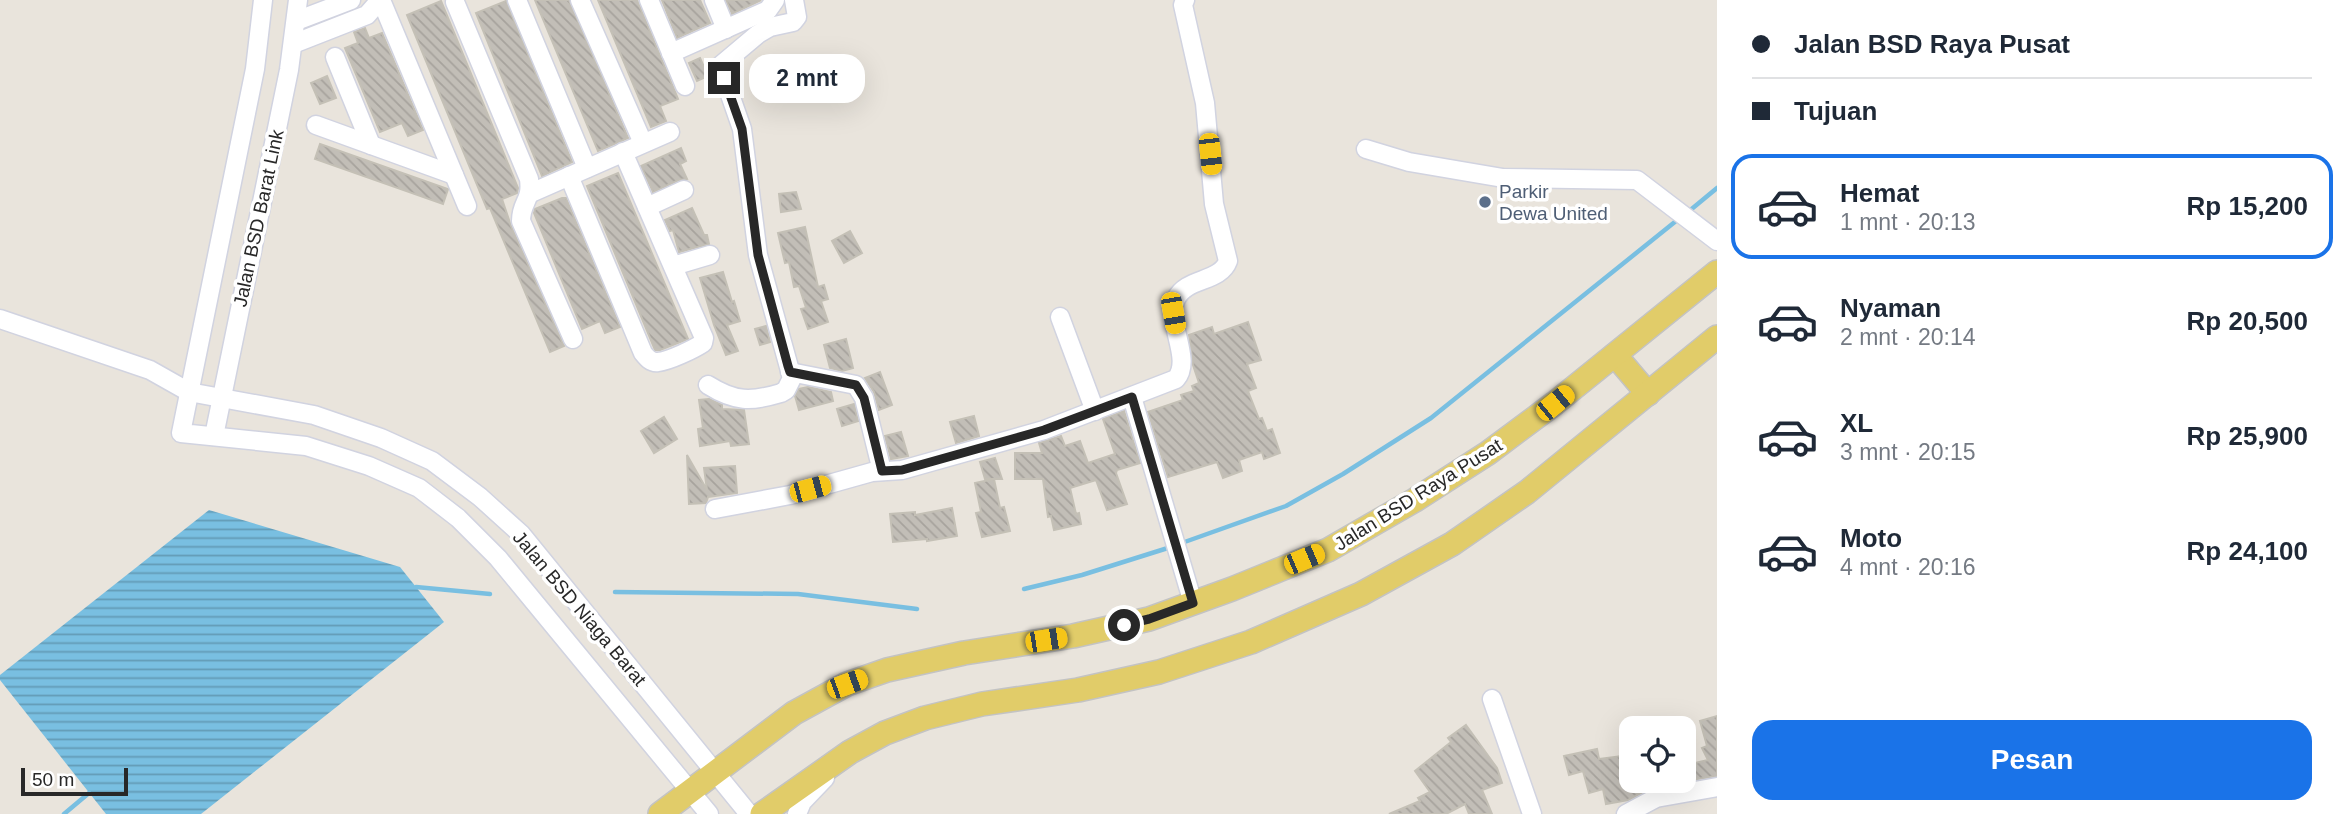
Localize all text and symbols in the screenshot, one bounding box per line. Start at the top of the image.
text: Jalan BSD Raya Pusat [1794,29,2070,59]
callout: 2 mnt [748,54,864,102]
route end [708,62,740,94]
text: 2 mnt [776,65,838,91]
text: Tujuan [1794,96,1877,126]
street label: Jalan BSD Barat Link [229,127,288,309]
car [1198,132,1223,176]
icon: car [1756,175,1819,238]
text: Hemat [1840,178,1919,208]
place label: Parkir Dewa United [1499,181,1608,224]
text: Rp 15,200 [2187,191,2308,221]
marker: Parkir Dewa United [1477,194,1493,210]
text: 1 mnt · 20:13 [1840,209,1976,235]
car [1160,290,1187,336]
icon: car [1756,290,1819,353]
text: Nyaman [1840,293,1941,323]
text: Rp 20,500 [2187,306,2308,336]
text: 2 mnt · 20:14 [1840,324,1976,350]
car [1533,382,1578,424]
icon: car [1756,405,1819,468]
text: XL [1840,408,1873,438]
text: Rp 25,900 [2187,421,2308,451]
street label: Jalan BSD Raya Pusat [1331,434,1506,555]
text: 3 mnt · 20:15 [1840,439,1976,465]
car [787,473,834,505]
icon: car [1756,520,1819,583]
text: Moto [1840,523,1902,553]
street label: Jalan BSD Niaga Barat [509,527,651,690]
text: Rp 24,100 [2187,536,2308,566]
car [1281,541,1328,577]
text: 4 mnt · 20:16 [1840,554,1976,580]
route start [1108,609,1140,641]
car [1024,626,1069,654]
car [824,667,871,701]
map controls [1619,716,1696,793]
button: locate [1619,716,1696,793]
button: Pesan [1752,720,2312,800]
scale bar [21,765,128,797]
text: 50 m [32,769,74,790]

